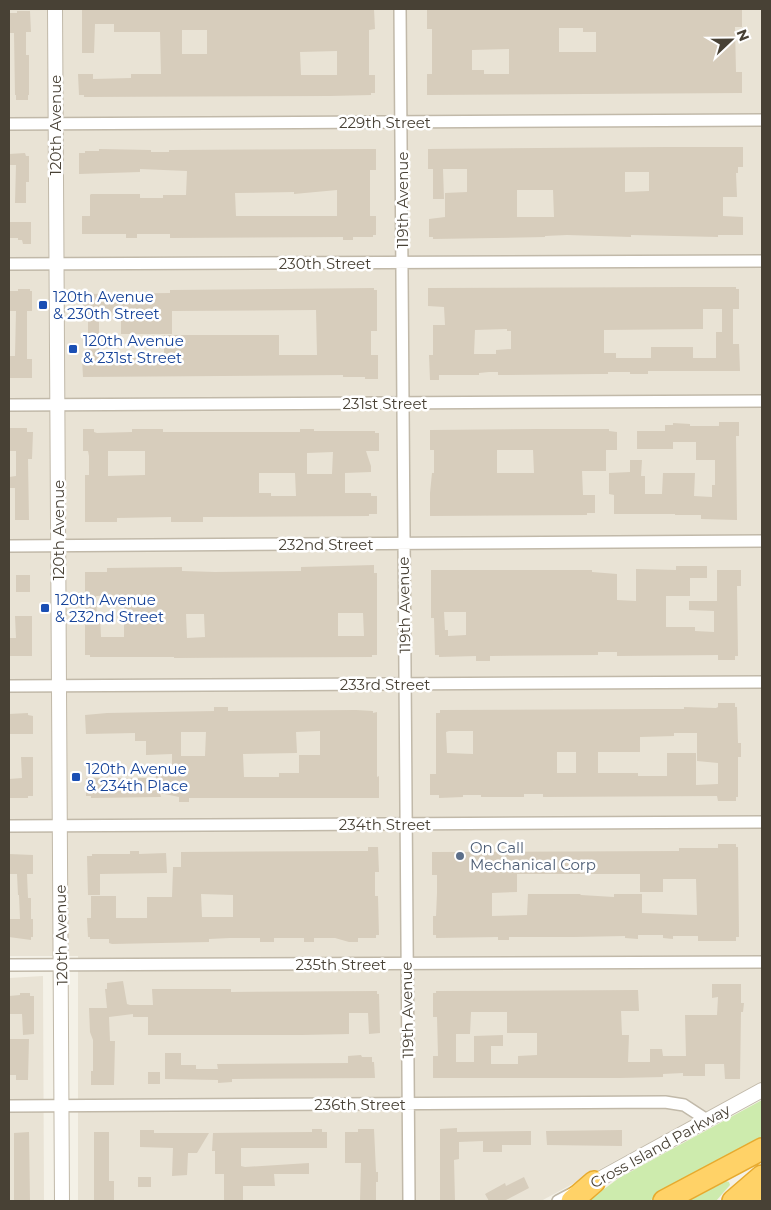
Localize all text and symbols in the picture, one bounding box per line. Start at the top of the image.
north arrow [706,15,756,65]
text: N [733,27,754,44]
street label: 120th Avenue [46,75,65,175]
street label: 229th Street [339,113,431,132]
street label: 119th Avenue [393,152,412,248]
street label: 230th Street [279,254,371,273]
place label: 120th Avenue & 230th Street [53,287,160,323]
marker: 120th Avenue & 230th Street [37,299,49,311]
place label: 120th Avenue & 231st Street [83,331,184,367]
marker: 120th Avenue & 231st Street [67,343,79,355]
street label: 231st Street [342,394,428,413]
street label: 120th Avenue [49,480,68,580]
street label: 232nd Street [278,535,374,554]
street label: 119th Avenue [394,556,414,654]
place label: 120th Avenue & 232nd Street [55,590,164,626]
marker: 120th Avenue & 232nd Street [39,602,51,614]
street label: 233rd Street [340,675,430,694]
place label: 120th Avenue & 234th Place [86,759,188,795]
marker: 120th Avenue & 234th Place [70,771,82,783]
street label: 234th Street [339,815,431,834]
place label: On Call Mechanical Corp [470,838,596,874]
marker: On Call Mechanical Corp [454,850,466,862]
street label: 120th Avenue [51,884,71,986]
street label: 235th Street [296,955,386,974]
street label: 119th Avenue [397,961,417,1059]
street label: 236th Street [314,1095,406,1114]
street label: Cross Island Parkway [587,1099,734,1192]

